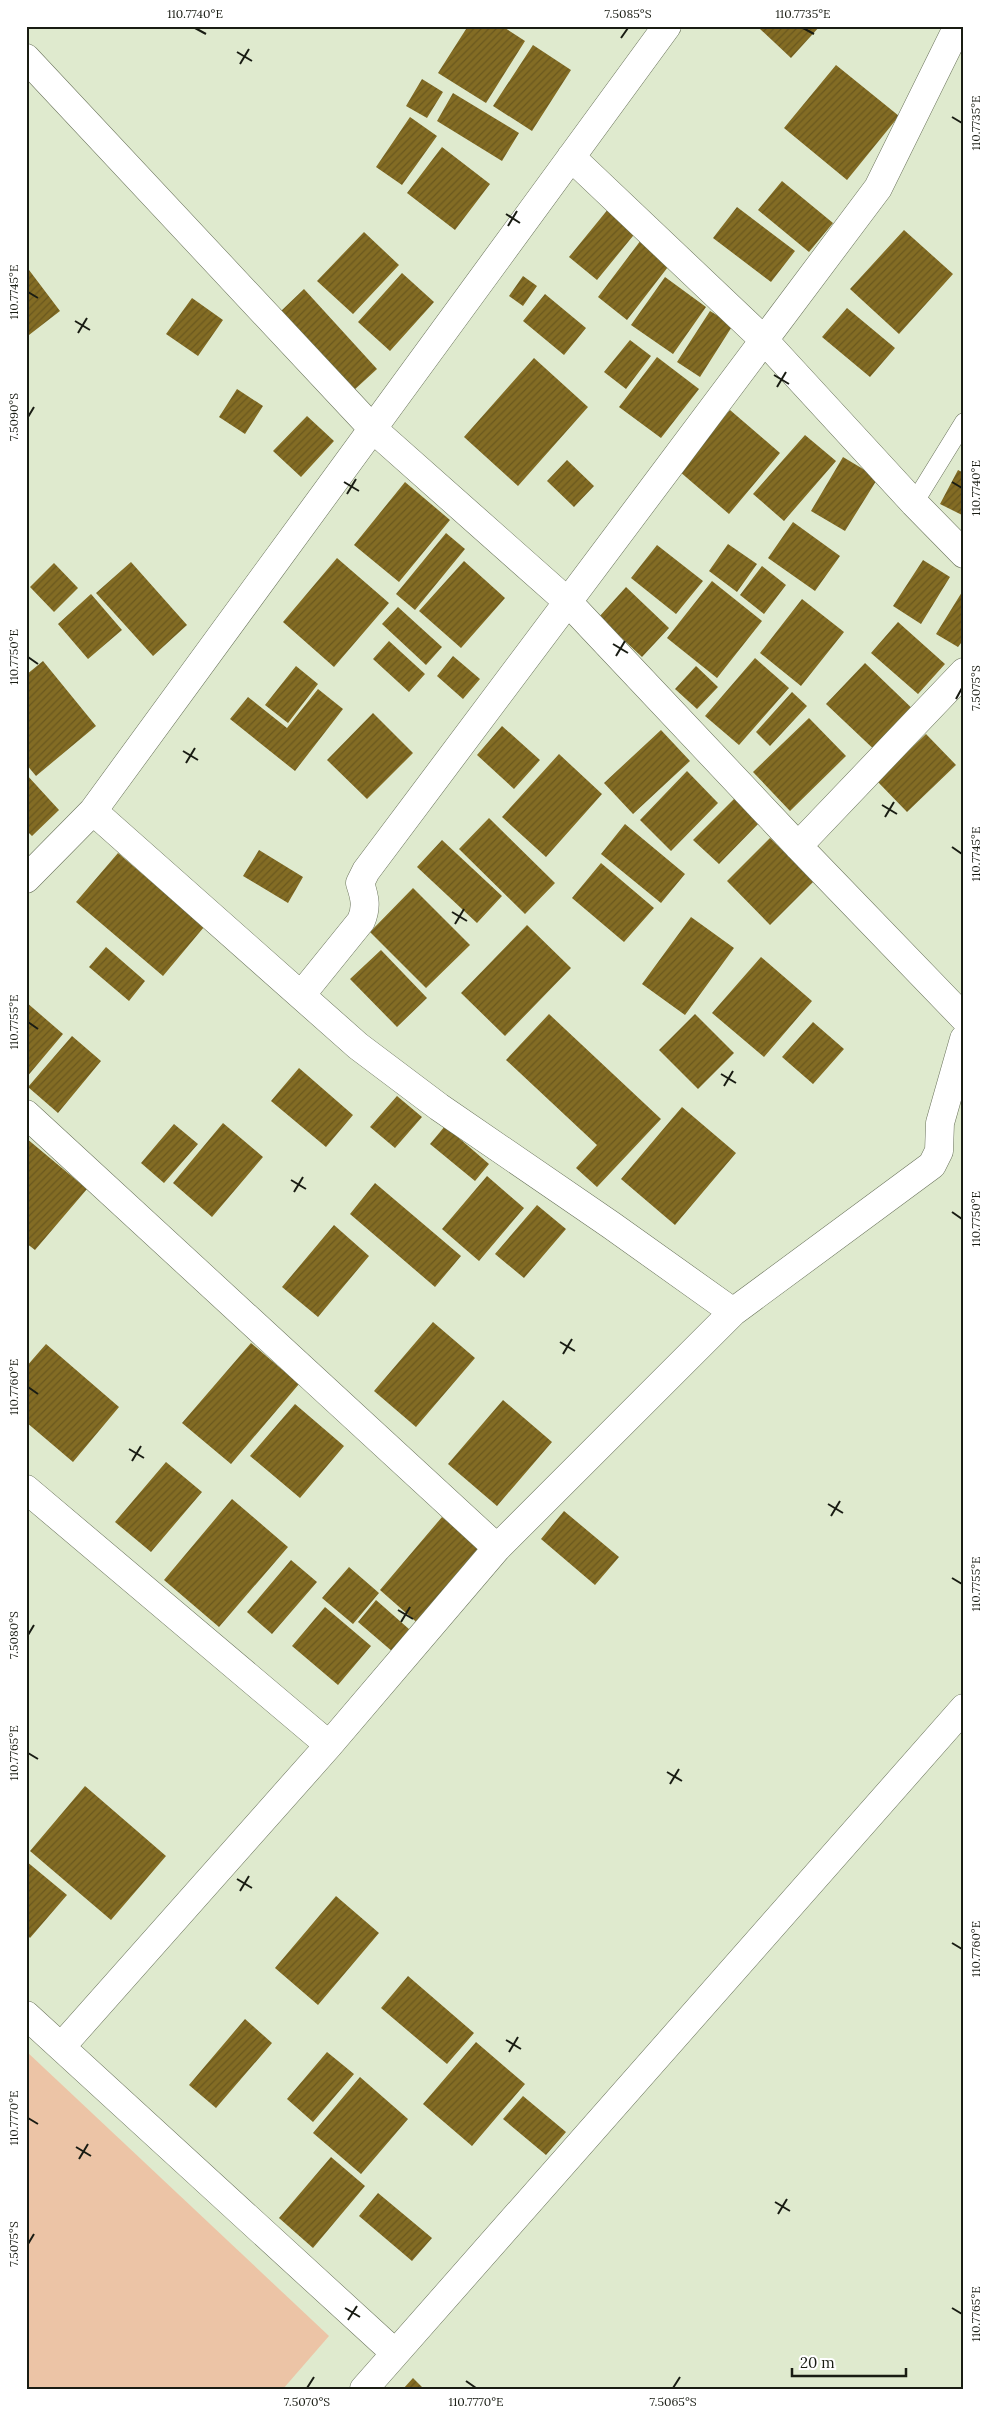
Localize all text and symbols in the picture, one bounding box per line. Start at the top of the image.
text: 110.7740°E [167,6,223,21]
text: 7.5085°S [605,6,652,21]
text: 110.7735°E [775,6,831,21]
text: 110.7735°E [968,95,983,151]
text: 110.7745°E [6,265,21,319]
text: 7.5090°S [6,393,21,441]
text: 110.7740°E [968,460,983,516]
text: 110.7750°E [6,629,21,685]
text: 7.5075°S [968,665,983,711]
text: 110.7745°E [968,827,983,881]
text: 110.7755°E [6,994,21,1050]
text: 110.7750°E [968,1191,983,1247]
text: 110.7760°E [6,1359,21,1415]
text: 110.7755°E [968,1556,983,1612]
text: 7.5080°S [6,1611,21,1659]
text: 110.7765°E [6,1725,21,1781]
text: 110.7760°E [968,1921,983,1977]
text: 110.7770°E [6,2091,21,2145]
text: 7.5075°S [6,2221,21,2267]
text: 110.7765°E [968,2286,983,2342]
scale bar [792,2345,906,2377]
text: 20 m [800,2353,835,2372]
text: 7.5070°S [284,2394,330,2409]
text: 110.7770°E [449,2394,503,2409]
text: 7.5065°S [649,2394,697,2409]

